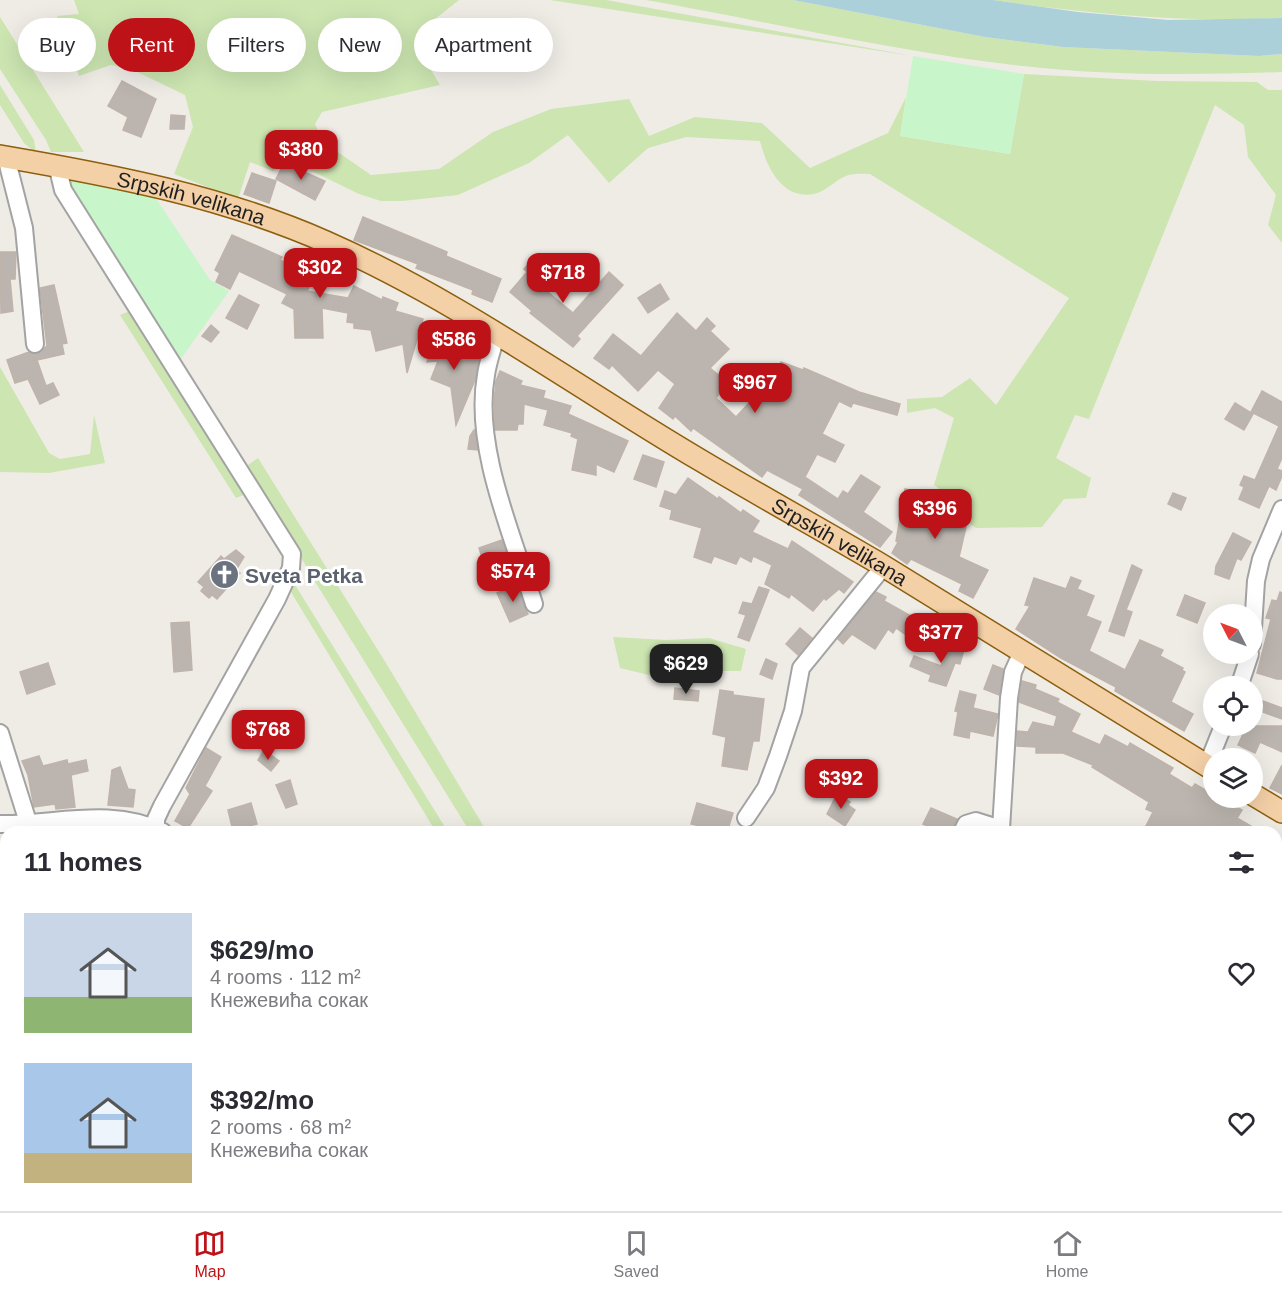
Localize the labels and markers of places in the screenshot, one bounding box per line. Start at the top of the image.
pin: $380 [265,130,337,181]
pin: $302 [284,248,356,299]
pin: $718 [527,253,599,304]
pin: $586 [418,320,490,371]
pin: $967 [719,363,791,414]
pin: $396 [899,489,971,540]
pin: $574 [477,552,549,603]
church icon: Sveta Petka [208,559,240,591]
place label: Sveta Petka [245,564,363,587]
pin: $377 [905,613,977,664]
pin: $629 [650,644,722,695]
pin: $768 [232,710,304,761]
pin: $392 [805,759,877,810]

